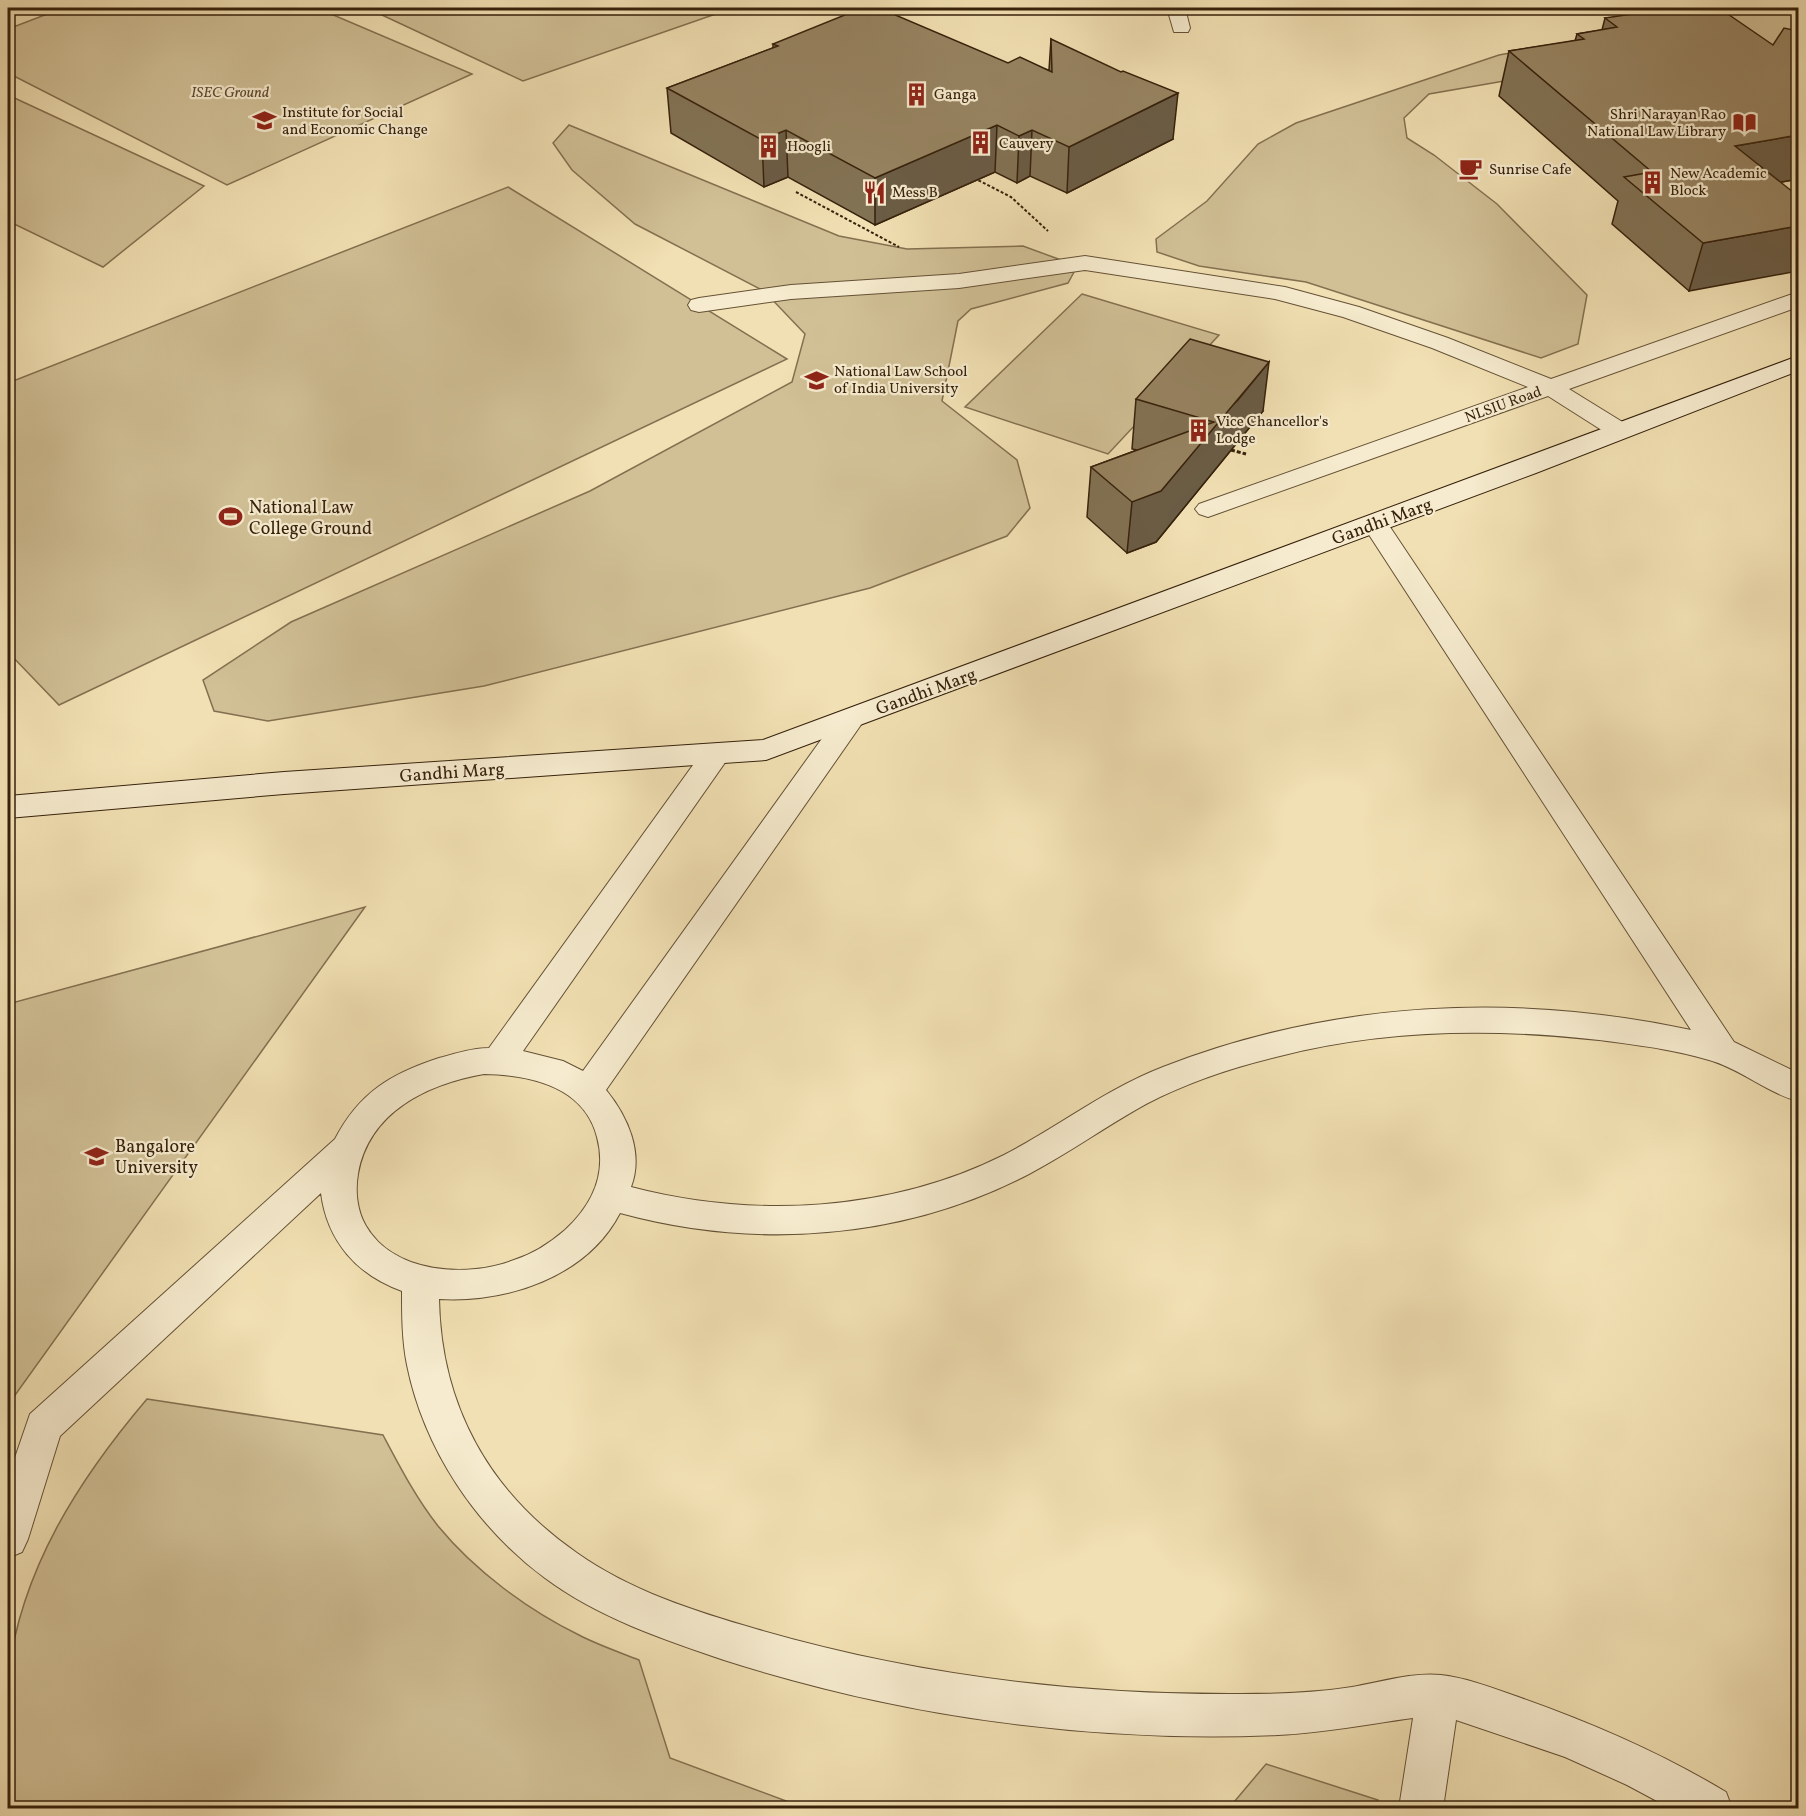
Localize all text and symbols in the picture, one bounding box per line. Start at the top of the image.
building icon: Ganga [903,81,929,107]
park label: ISEC Ground [191,83,269,104]
place label: Ganga [934,85,977,106]
place label: Institute for Social and Economic Change [282,103,428,141]
place label: Shri Narayan Rao National Law Library [1587,105,1726,143]
school or university icon: Institute for Social and Economic Change [251,108,277,134]
library icon: Shri Narayan Rao National Law Library [1731,110,1757,136]
building icon: Cauvery [968,130,994,156]
building icon: Hoogli [756,133,782,159]
place label: Cauvery [999,134,1054,155]
place label: Hoogli [787,137,831,158]
cafe icon: Sunrise Cafe [1458,156,1484,182]
place label: Sunrise Cafe [1489,160,1572,181]
place label: New Academic Block [1670,164,1767,202]
building icon: New Academic Block [1639,169,1665,195]
restaurant icon: Mess B [861,179,887,205]
place label: Mess B [892,183,938,204]
place label: National Law School of India University [834,362,967,400]
school or university icon: National Law School of India University [803,367,829,393]
street label: NLSIU Road [1462,382,1545,429]
place label: Vice Chancellor's Lodge [1216,412,1328,450]
building icon: Vice Chancellor's Lodge [1185,417,1211,443]
street label: Gandhi Marg [1329,493,1436,552]
place label: National Law College Ground [249,496,372,542]
sports icon: National Law College Ground [218,504,244,530]
street label: Gandhi Marg [873,663,980,722]
street label: Gandhi Marg [399,757,505,790]
place label: Bangalore University [115,1135,198,1181]
school or university icon: Bangalore University [84,1143,110,1169]

